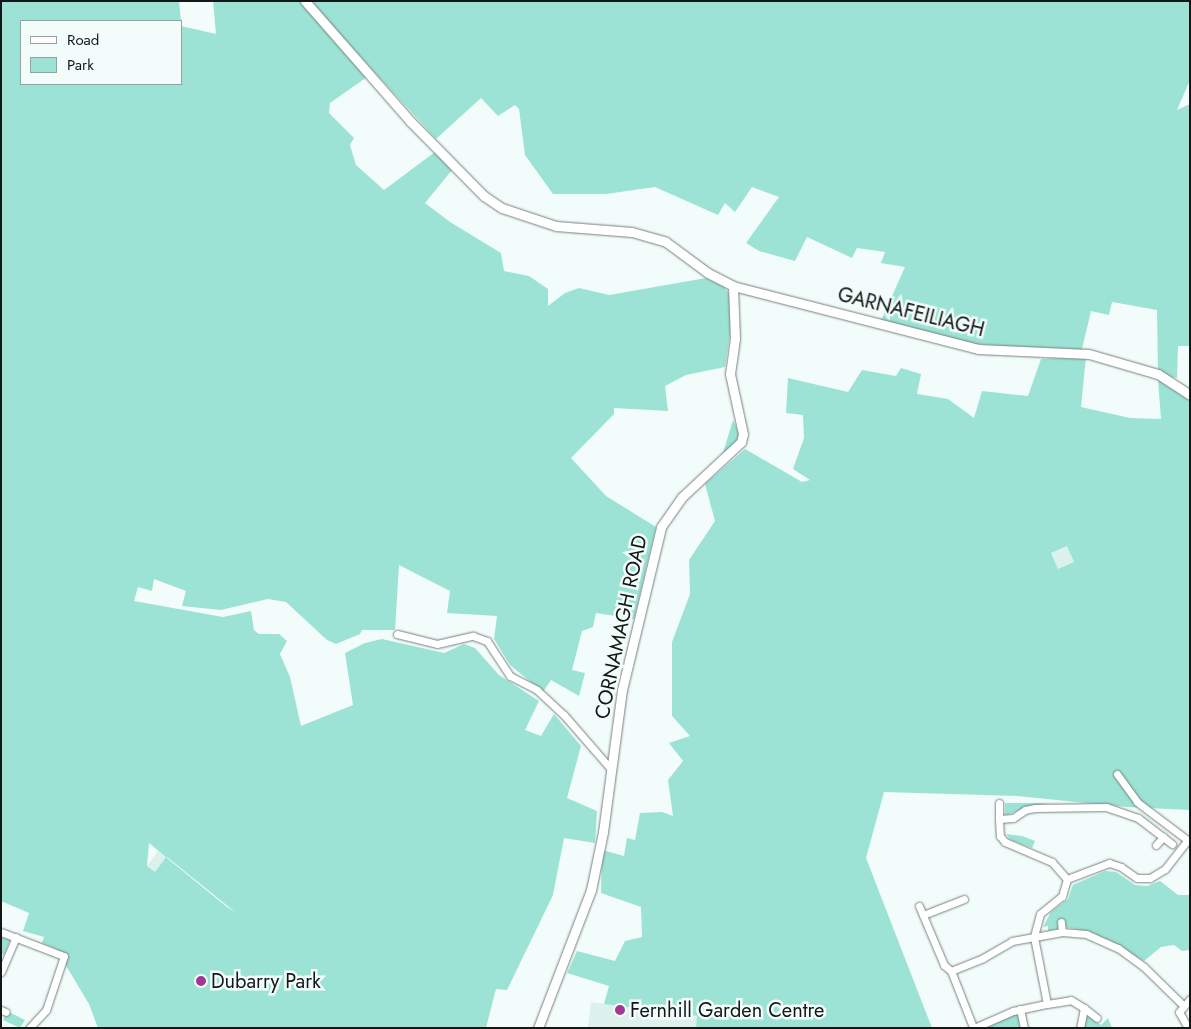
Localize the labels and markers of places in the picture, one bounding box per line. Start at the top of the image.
place label: Dubarry Park [211,969,321,993]
marker: Dubarry Park [195,975,207,987]
place label: Fernhill Garden Centre [630,998,824,1022]
marker: Fernhill Garden Centre [614,1004,626,1016]

